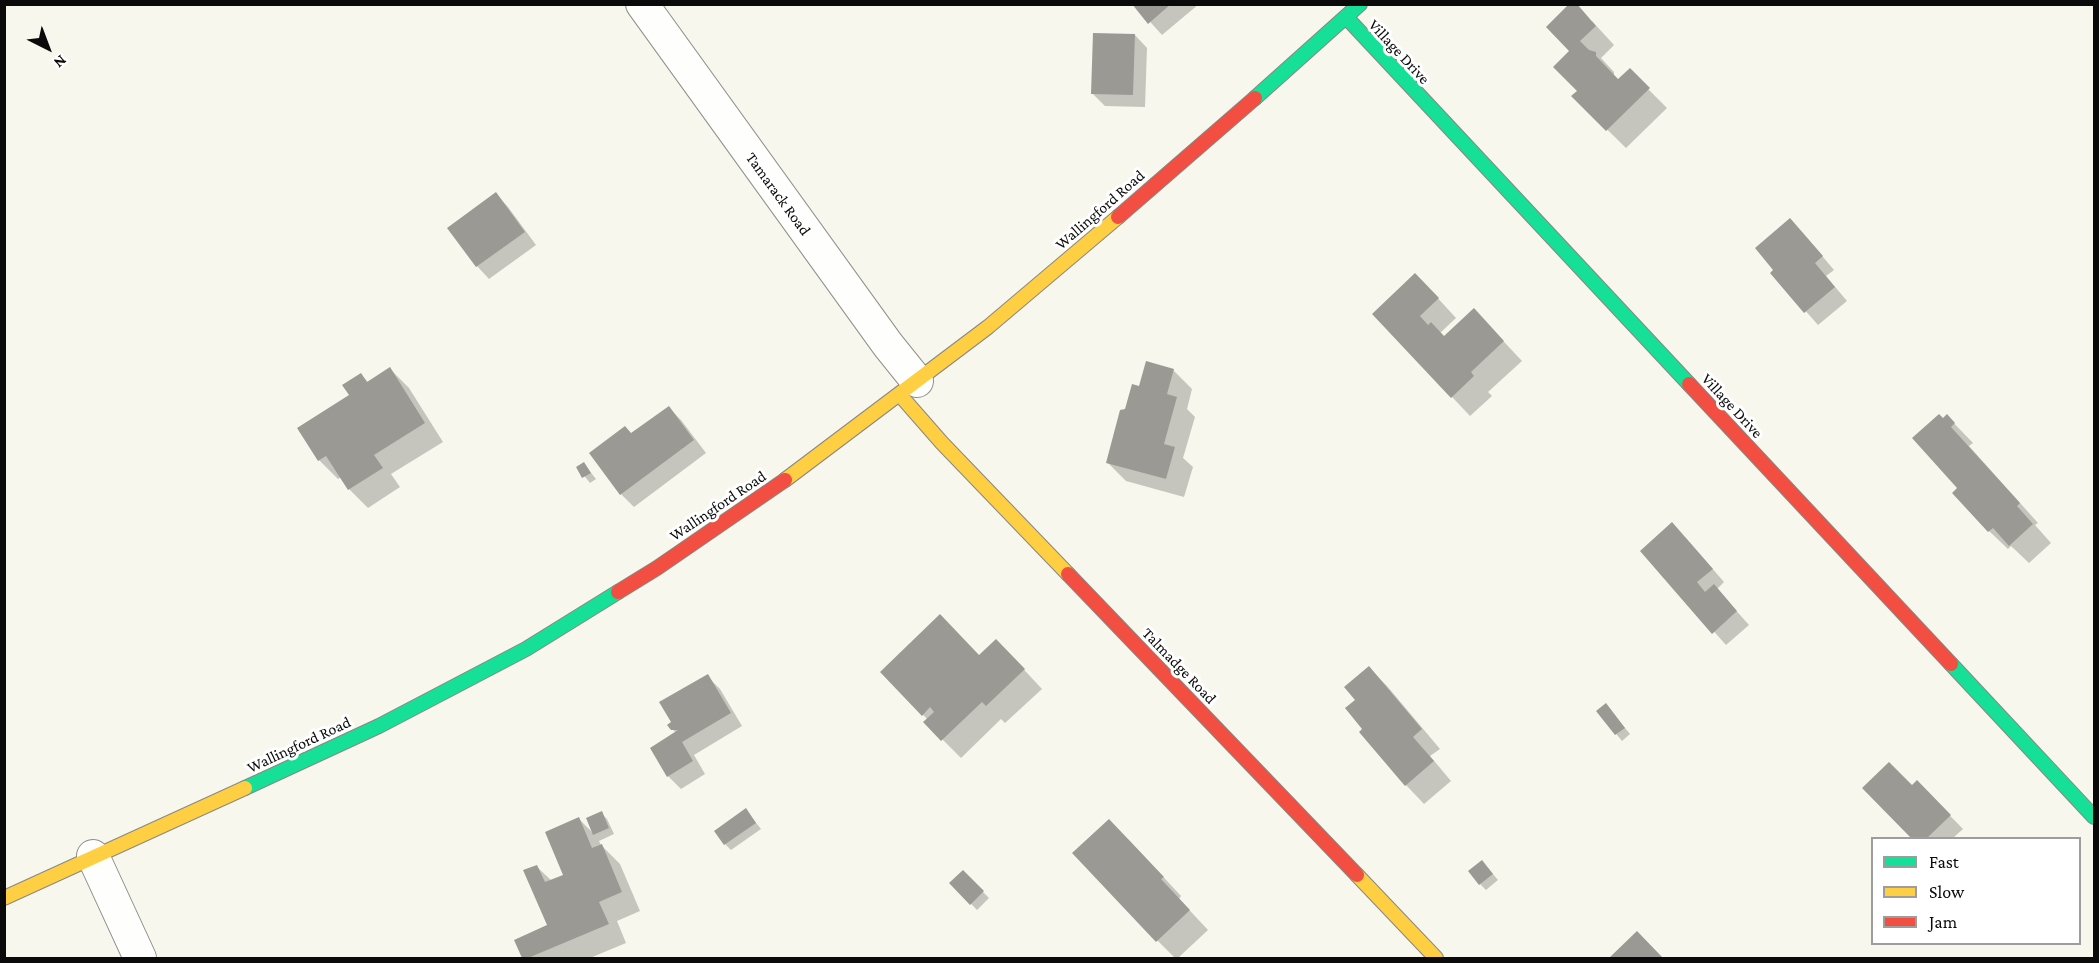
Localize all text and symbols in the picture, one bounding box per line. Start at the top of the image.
street label: Village Drive [1364,16,1434,88]
north arrow [18,18,78,78]
text: N [51,52,70,72]
street label: Tamarack Road [741,149,815,239]
street label: Wallingford Road [1051,166,1149,254]
street label: Village Drive [1697,370,1767,442]
street label: Wallingford Road [666,467,770,545]
street label: Talmadge Road [1138,624,1220,708]
street label: Wallingford Road [244,713,354,777]
legend [1871,837,2081,945]
text: Fast [1929,852,1959,872]
text: Slow [1929,882,1964,902]
text: Jam [1929,912,1957,932]

